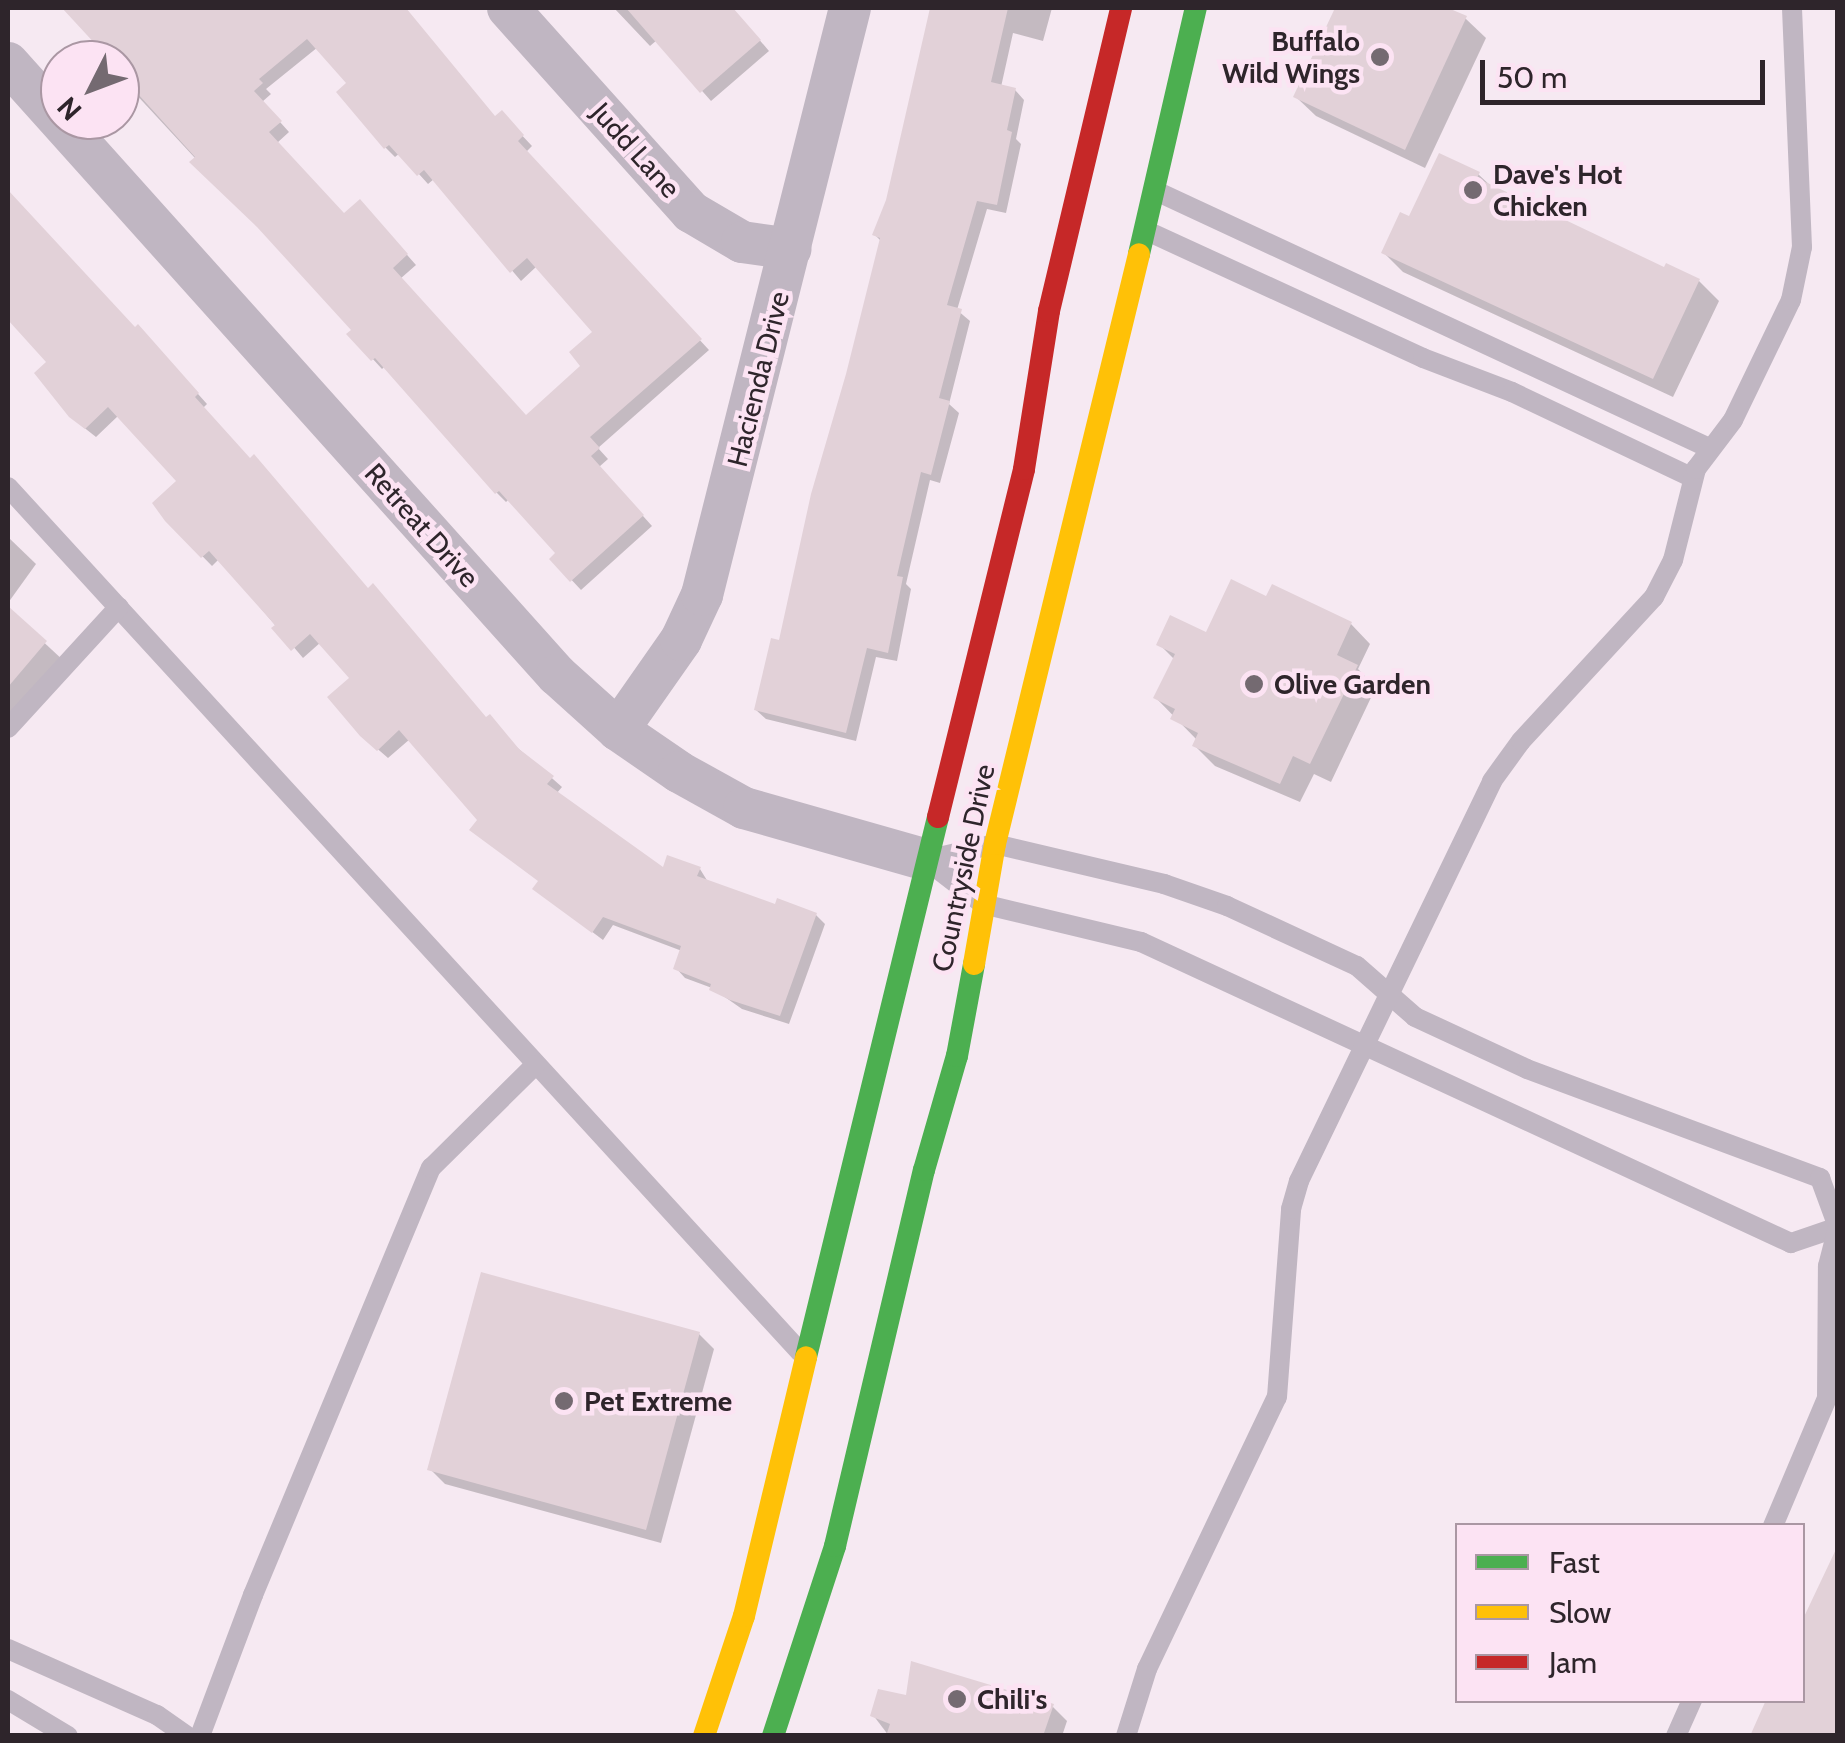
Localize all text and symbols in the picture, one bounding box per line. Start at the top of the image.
place label: Buffalo Wild Wings [1222,24,1360,90]
north arrow [40,40,140,140]
scale bar [1485,40,1770,102]
marker: Buffalo Wild Wings [1369,46,1391,68]
text: 50 m [1497,59,1567,96]
text: N [50,90,88,127]
street label: Judd Lane [585,96,687,204]
place label: Dave's Hot Chicken [1493,157,1622,223]
marker: Dave's Hot Chicken [1462,179,1484,201]
street label: Hacienda Drive [720,288,796,470]
street label: Retreat Drive [358,456,486,594]
place label: Olive Garden [1274,667,1431,701]
marker: Olive Garden [1243,673,1265,695]
street label: Countryside Drive [925,761,1001,975]
place label: Pet Extreme [584,1384,732,1418]
marker: Pet Extreme [553,1390,575,1412]
legend [1455,1523,1805,1703]
text: Fast [1549,1544,1600,1581]
text: Slow [1549,1594,1611,1631]
text: Jam [1549,1644,1597,1681]
place label: Chili's [977,1682,1047,1716]
marker: Chili's [946,1688,968,1710]

